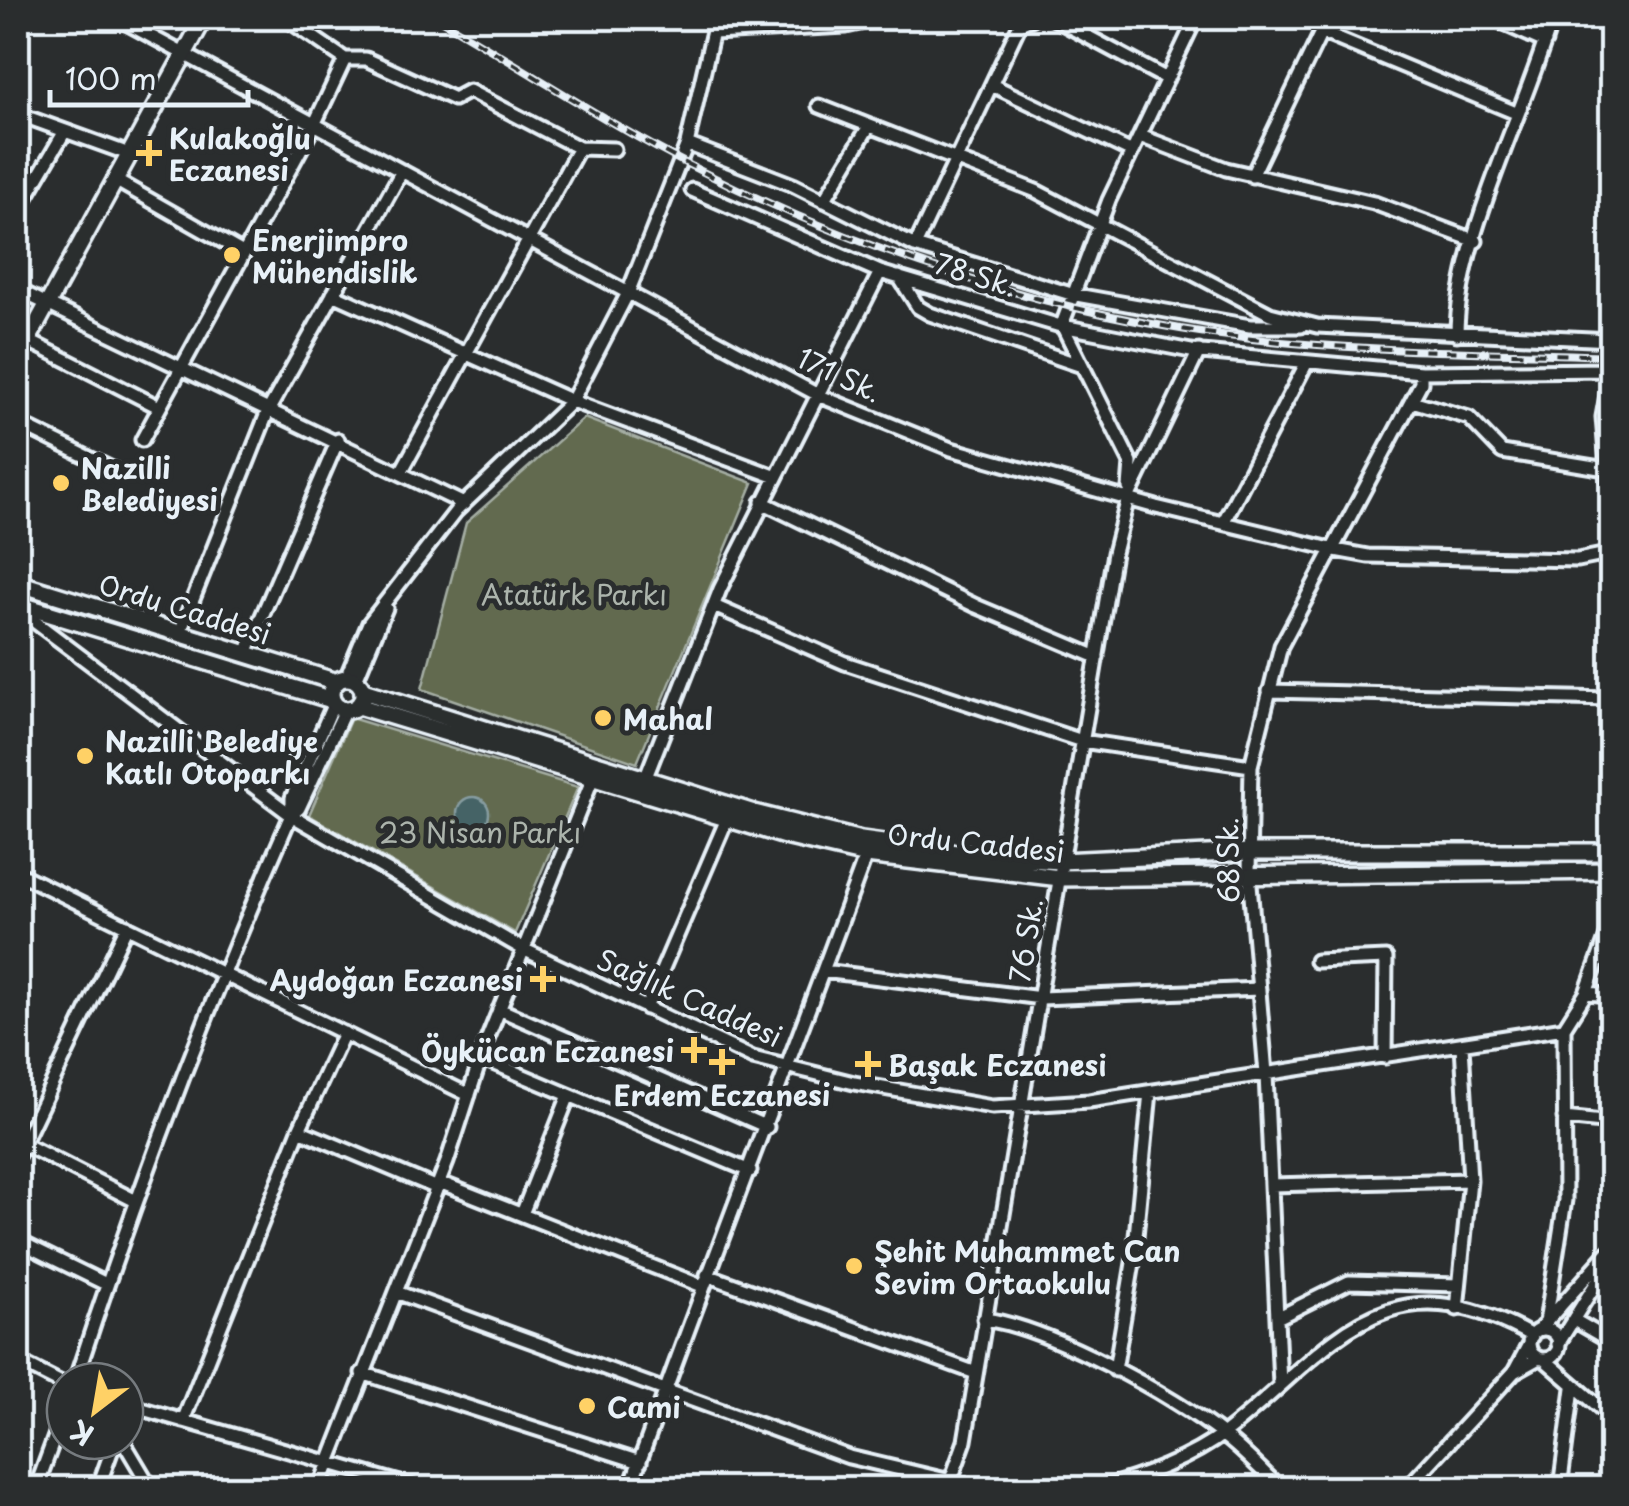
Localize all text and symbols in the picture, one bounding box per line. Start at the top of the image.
scale bar [50,45,248,107]
text: 100 m [65,55,157,100]
place label: Kulakoğlu Eczanesi [169,116,311,191]
marker: Kulakoğlu Eczanesi [138,142,160,164]
place label: Enerjimpro Mühendislik [252,218,418,293]
street label: 78 Sk. [930,241,1022,307]
marker: Enerjimpro Mühendislik [221,244,243,266]
street label: 171 Sk. [790,336,890,412]
place label: Nazilli Belediyesi [81,446,218,521]
marker: Nazilli Belediyesi [50,472,72,494]
street label: Ordu Caddesi [93,561,277,655]
park label: Atatürk Parkı [481,572,667,615]
place label: Mahal [623,697,713,740]
marker: Mahal [592,707,614,729]
place label: Nazilli Belediye Katlı Otoparkı [105,719,318,794]
marker: Nazilli Belediye Katlı Otoparkı [74,745,96,767]
park label: 23 Nisan Parkı [379,810,581,853]
street label: Ordu Caddesi [885,811,1067,873]
street label: 68 Sk. [1205,817,1249,903]
street label: 76 Sk. [997,895,1053,985]
street label: Sağlık Caddesi [591,937,789,1057]
place label: Aydoğan Eczanesi [270,958,523,1001]
marker: Aydoğan Eczanesi [532,968,554,990]
place label: Öykücan Eczanesi [421,1029,674,1072]
marker: Öykücan Eczanesi [683,1039,705,1061]
place label: Başak Eczanesi [888,1043,1107,1086]
marker: Erdem Eczanesi [711,1051,733,1073]
marker: Başak Eczanesi [857,1053,879,1075]
place label: Erdem Eczanesi [614,1073,830,1116]
place label: Şehit Muhammet Can Sevim Ortaokulu [874,1229,1181,1304]
marker: Şehit Muhammet Can Sevim Ortaokulu [843,1255,865,1277]
north arrow [45,1361,145,1461]
place label: Cami [607,1385,680,1428]
marker: Cami [576,1395,598,1417]
text: K [61,1410,101,1457]

